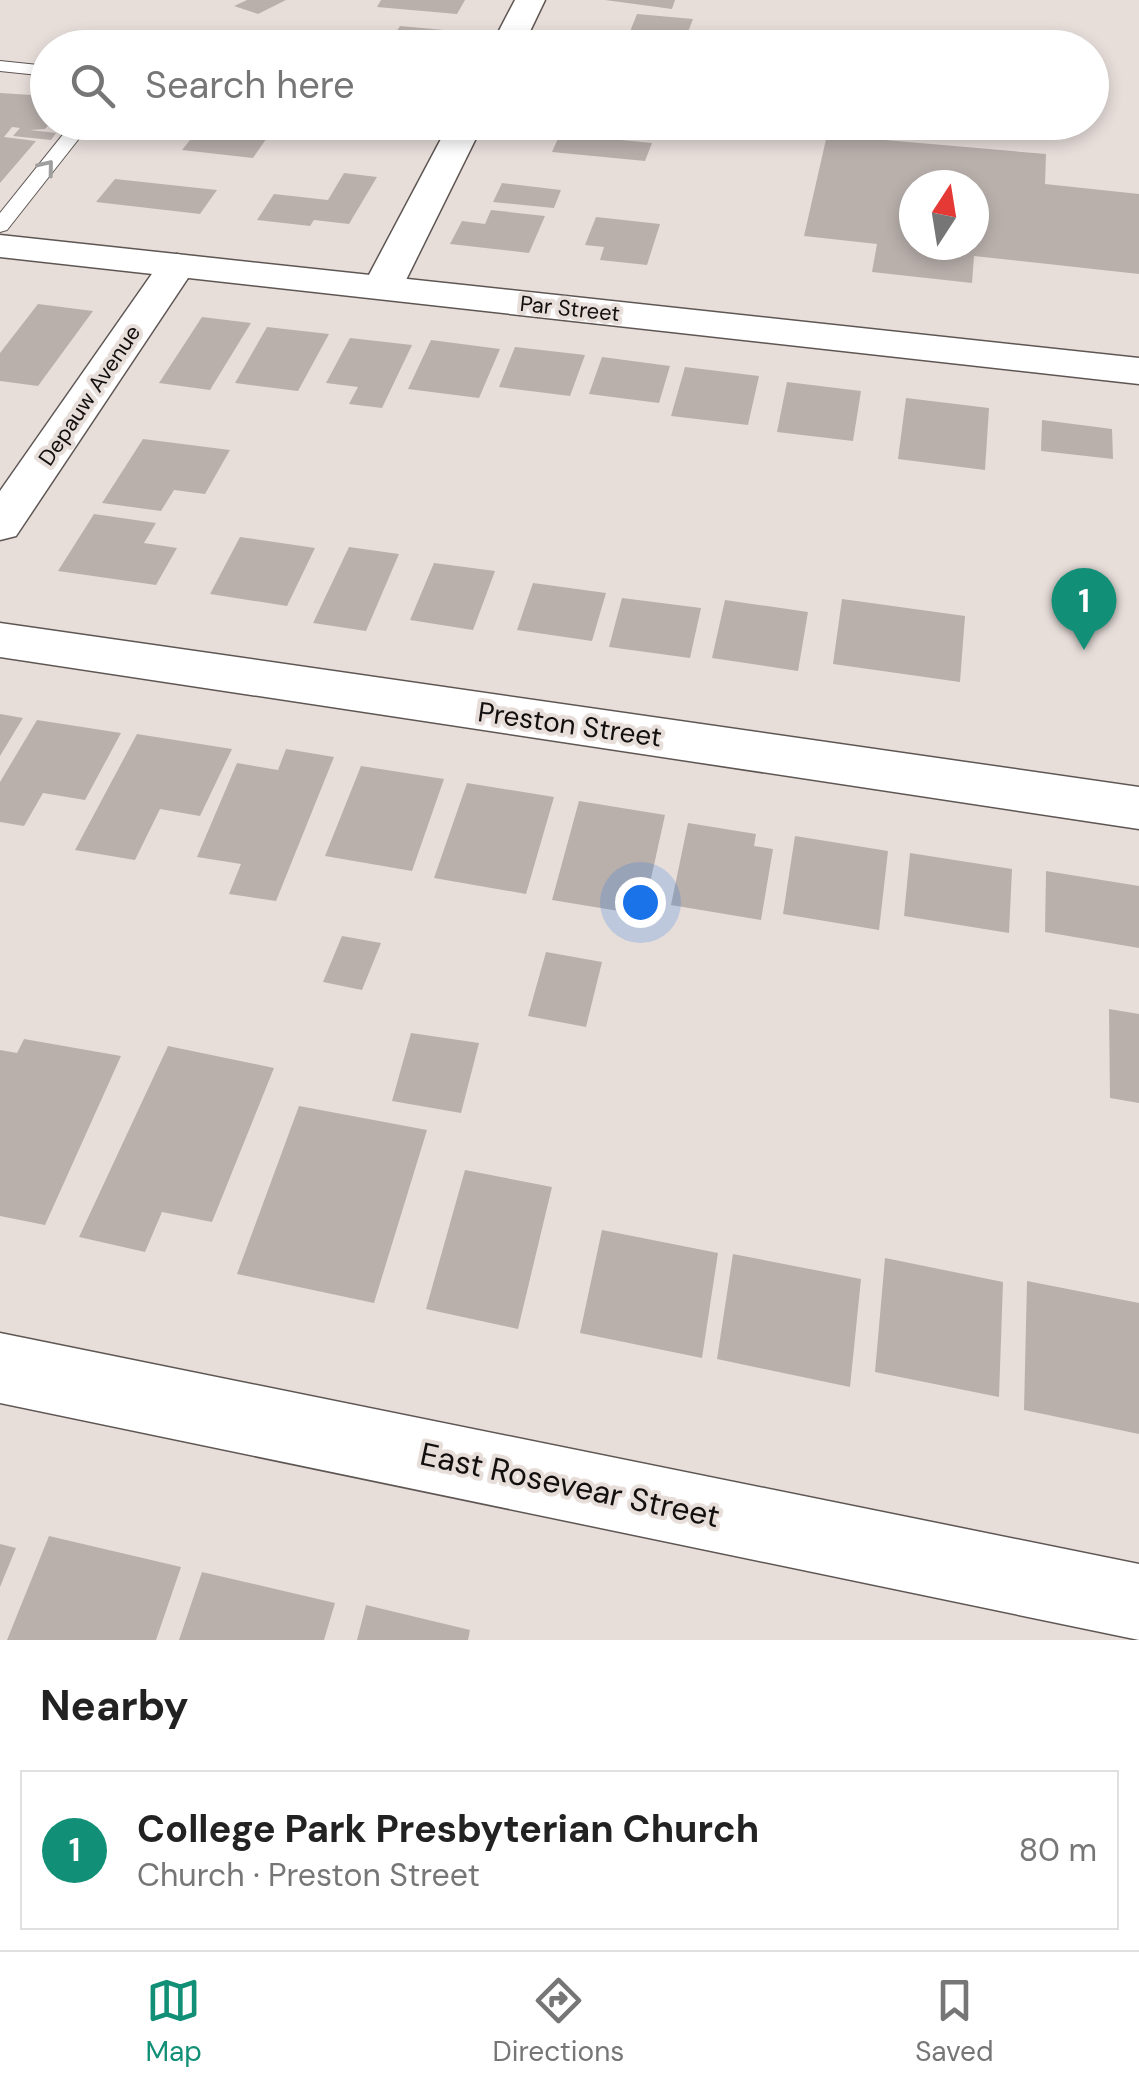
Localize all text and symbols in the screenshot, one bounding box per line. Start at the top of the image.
search box [30,30,1109,140]
icon: search [65,58,120,113]
text: Search here [145,60,355,110]
one-way arrow [35,161,53,179]
north arrow [899,170,989,260]
street label: Par Street [518,289,621,328]
street label: Depauw Avenue [32,319,147,471]
pin: 1 [1052,568,1116,650]
street label: Preston Street [476,693,664,756]
your location [615,877,666,928]
street label: East Rosevear Street [416,1433,724,1537]
text: Nearby [40,1678,189,1733]
text: College Park Presbyterian Church [137,1804,759,1854]
text: 1 [69,1829,80,1871]
text: 80 m [1019,1829,1097,1871]
text: Church · Preston Street [137,1854,480,1896]
tab: Map [145,1973,202,2070]
tab: Directions [493,1973,624,2070]
tab: Saved [915,1973,994,2070]

